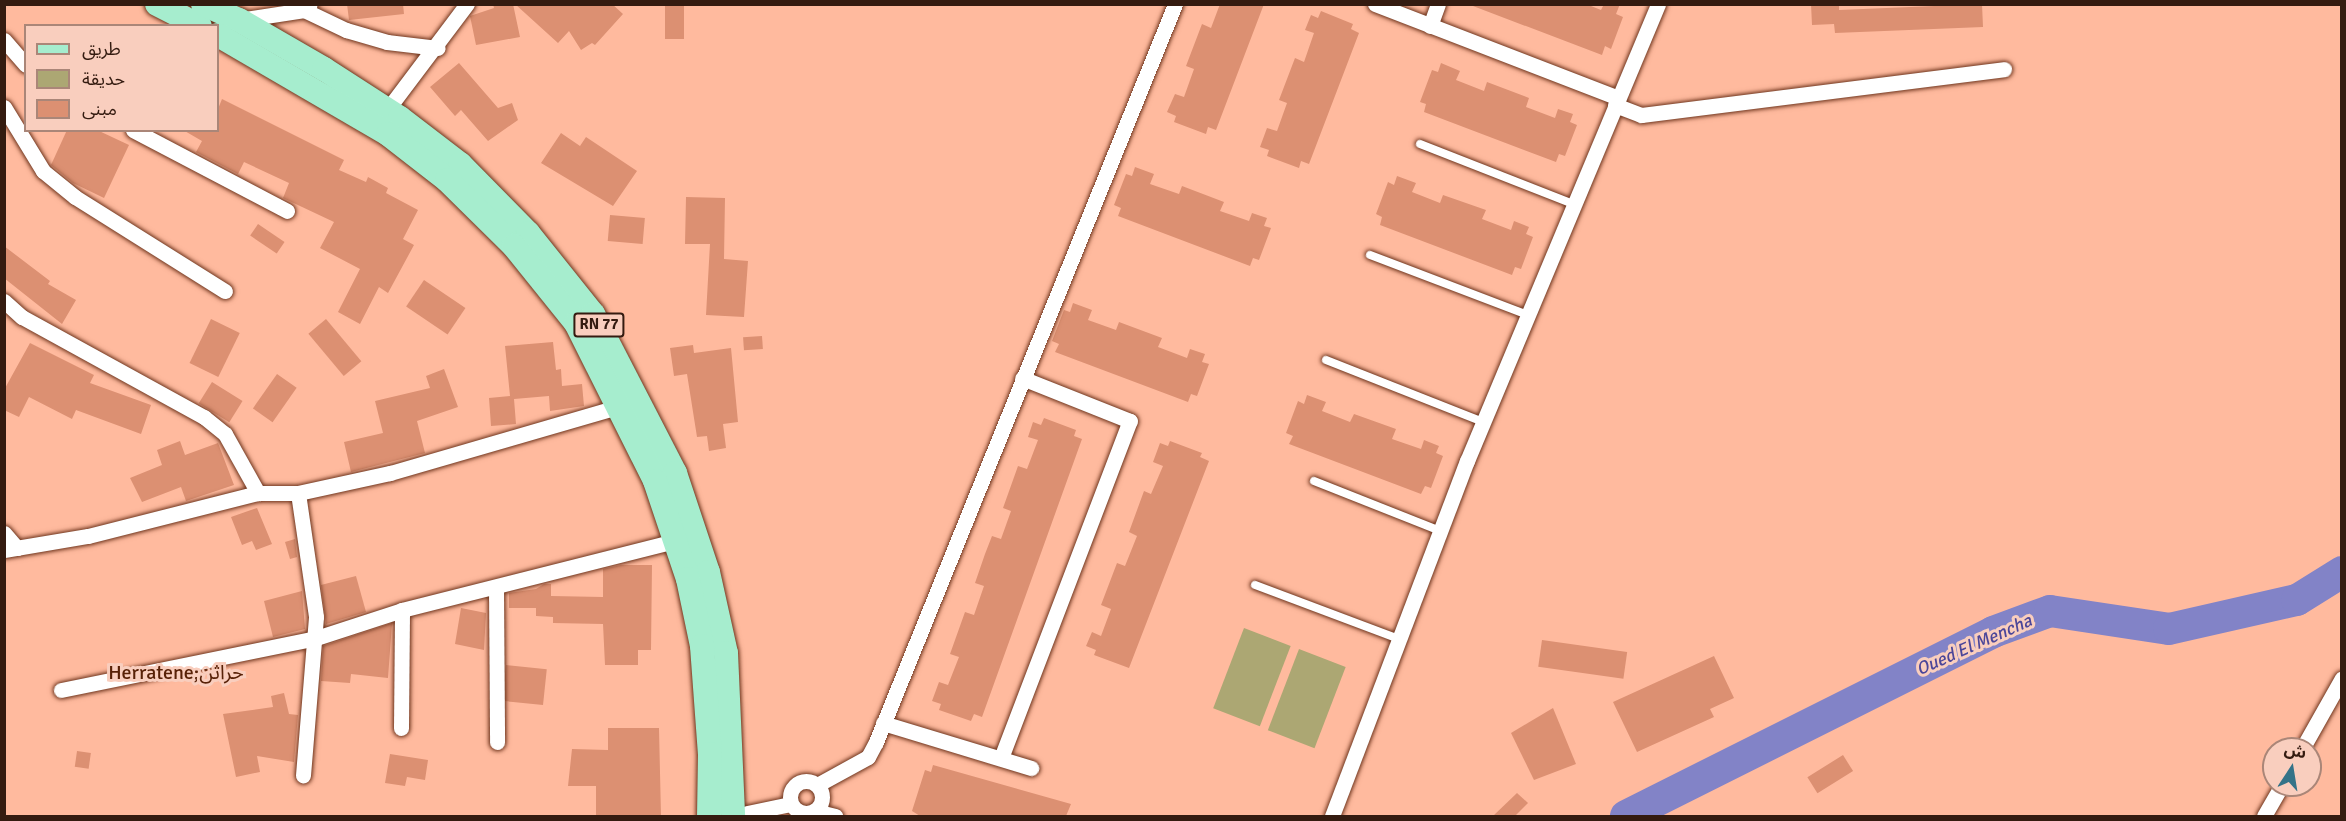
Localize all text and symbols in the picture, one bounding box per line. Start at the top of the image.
legend [24,24,219,132]
text: طريق [82,38,121,60]
text: حديقة [82,68,125,90]
text: مبنى [82,98,117,120]
road number: RN 77 [572,313,626,337]
water label: Oued El Mencha [1913,610,2035,680]
district label: Herratene;حراثن [108,660,244,684]
north arrow [2262,737,2322,797]
text: ش [2283,739,2308,763]

